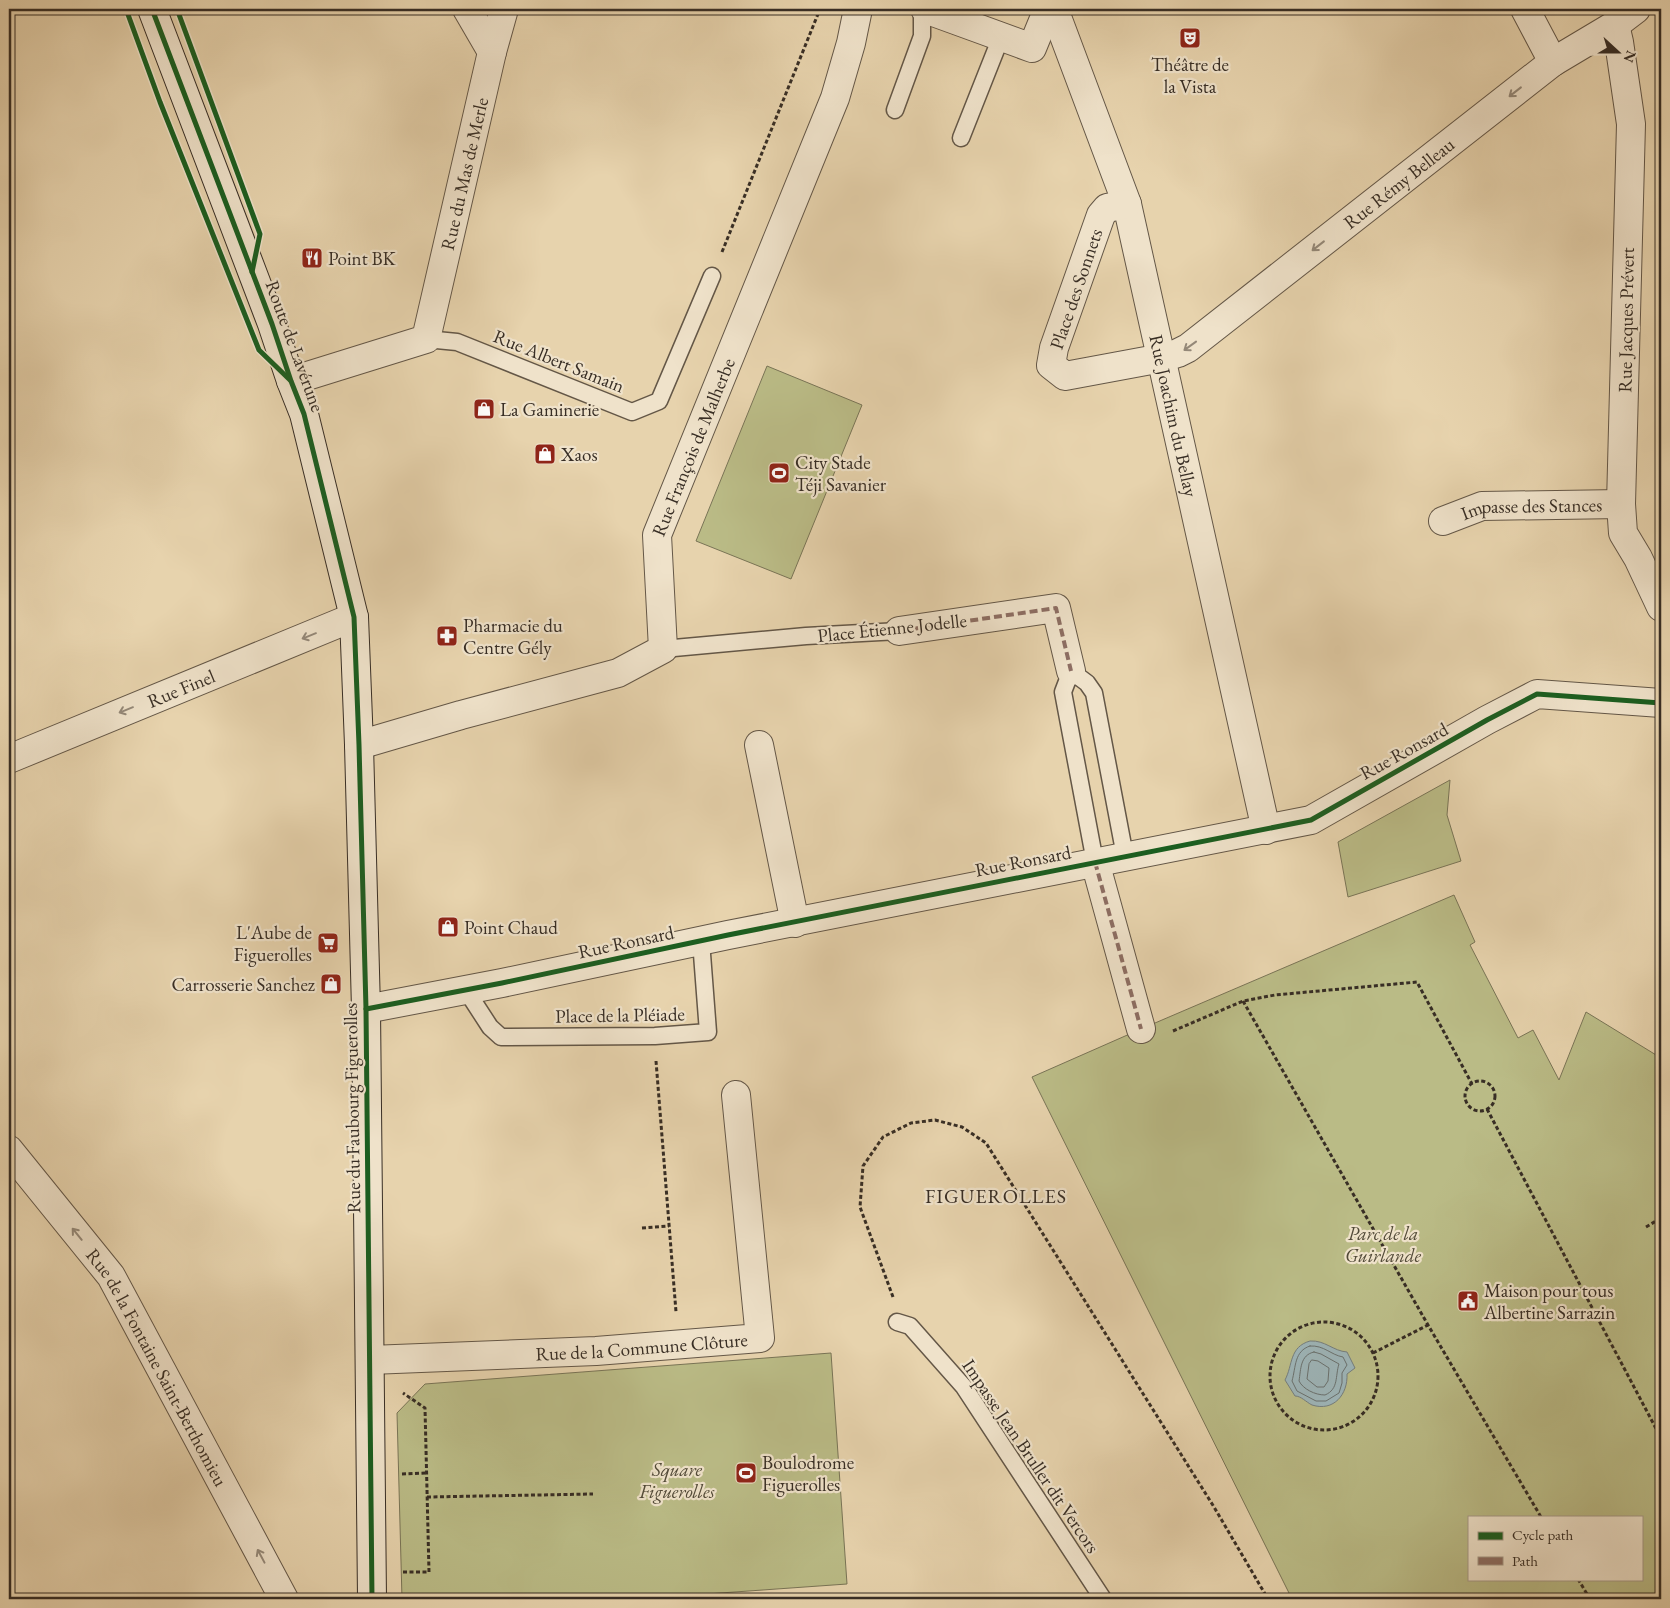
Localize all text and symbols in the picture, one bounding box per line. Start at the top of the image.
theatre icon: Théâtre de la Vista [1178,26,1202,50]
north arrow [1592,28,1642,78]
text: N [1619,48,1641,66]
place label: Théâtre de la Vista [1151,52,1229,99]
one-way arrow [1508,87,1522,97]
street label: Rue du Mas de Merle [434,95,494,252]
street label: Rue Rémy Belleau [1338,132,1459,234]
street label: Place des Sonnets [1044,225,1108,353]
one-way arrow [1311,241,1325,251]
restaurant icon: Point BK [300,246,324,270]
place label: Point BK [328,246,397,271]
street label: Rue Jacques Prévert [1612,247,1640,393]
street label: Route de Lavérune [260,277,330,415]
street label: Rue Albert Samain [490,323,628,399]
street label: Rue Joachim du Bellay [1144,332,1204,500]
one-way arrow [1183,341,1197,351]
street label: Rue François de Malherbe [645,354,740,540]
shop icon: La Gaminerie [472,397,496,421]
place label: La Gaminerie [500,397,599,422]
shop icon: Xaos [533,442,557,466]
place label: Xaos [560,442,598,467]
place label: City Stade Téji Savanier [795,450,887,497]
sports icon: City Stade Téji Savanier [767,461,791,485]
street label: Impasse des Stances [1457,492,1602,526]
street label: Place Étienne Jodelle [816,608,968,648]
place label: Pharmacie du Centre Gély [463,613,563,660]
pharmacy icon: Pharmacie du Centre Gély [435,624,459,648]
one-way arrow [302,631,317,641]
street label: Rue Finel [143,663,219,713]
one-way arrow [119,706,134,716]
street label: Rue Ronsard [1355,716,1453,786]
street label: Rue Ronsard [973,839,1074,883]
shop icon: Point Chaud [436,915,460,939]
place label: Point Chaud [464,915,558,940]
place label: L'Aube de Figuerolles [234,920,312,967]
street label: Rue Ronsard [576,920,677,964]
supermarket icon: L'Aube de Figuerolles [316,931,340,955]
place label: Carrosserie Sanchez [171,972,316,997]
shop icon: Carrosserie Sanchez [319,972,343,996]
street label: Place de la Pléiade [555,1001,685,1029]
street label: Rue du Faubourg Figuerolles [338,1002,366,1214]
district label: FIGUEROLLES [925,1183,1067,1209]
park label: Parc de la Guirlande [1345,1221,1421,1268]
one-way arrow [71,1227,82,1240]
street label: Rue de la Fontaine Saint-Berthomieu [81,1243,234,1490]
place label: Maison pour tous Albertine Sarrazin [1483,1278,1615,1325]
public building icon: Maison pour tous Albertine Sarrazin [1456,1289,1480,1313]
street label: Rue de la Commune Clôture [535,1327,749,1366]
street label: Impasse Jean Bruller dit Vercors [957,1354,1105,1558]
place label: Boulodrome Figuerolles [762,1450,854,1497]
park label: Square Figuerolles [638,1457,715,1504]
sports icon: Boulodrome Figuerolles [734,1461,758,1485]
legend [1468,1516,1642,1580]
text: Cycle path [1512,1525,1574,1544]
one-way arrow [256,1549,266,1564]
text: Path [1512,1551,1538,1570]

